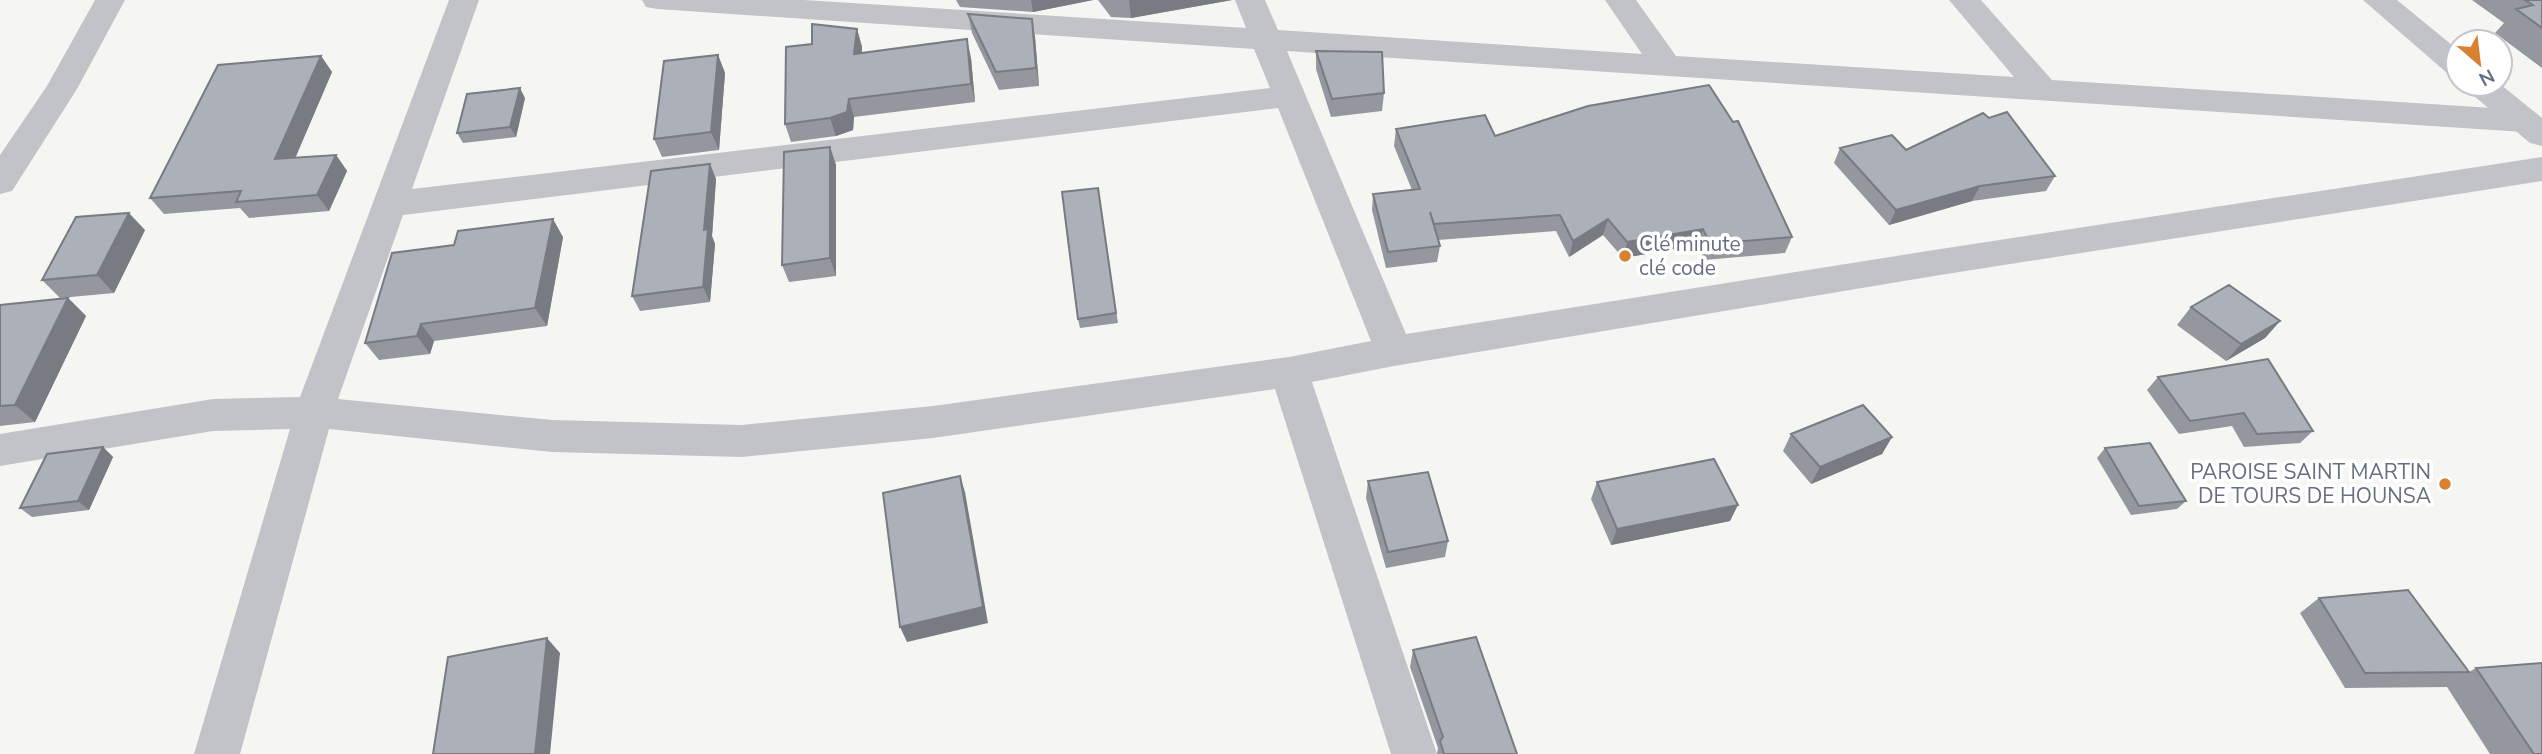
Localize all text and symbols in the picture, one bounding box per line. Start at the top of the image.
north arrow [2444,28,2514,98]
text: N [2474,62,2499,92]
place label: Clé minute clé code [1639,230,1741,282]
marker: Clé minute clé code [1617,248,1633,264]
place label: PAROISE SAINT MARTIN DE TOURS DE HOUNSA [2190,458,2431,510]
marker: PAROISE SAINT MARTIN DE TOURS DE HOUNSA [2437,476,2453,492]

